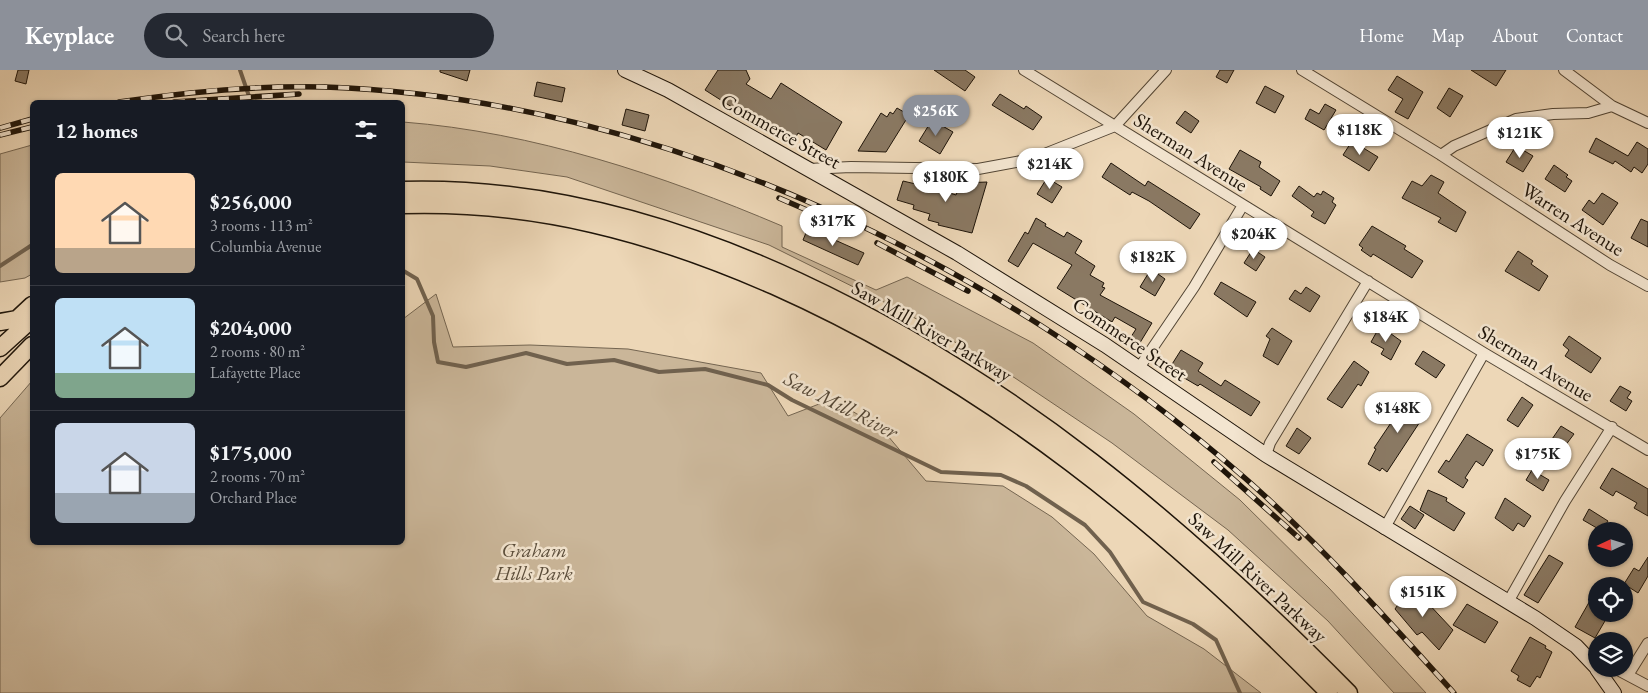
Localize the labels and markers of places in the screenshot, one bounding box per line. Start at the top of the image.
pin: $256K [901,94,971,137]
pin: $118K [1325,114,1395,156]
pin: $121K [1485,116,1555,159]
pin: $214K [1015,148,1085,190]
pin: $180K [911,160,981,203]
pin: $317K [798,204,868,247]
pin: $204K [1219,218,1289,260]
pin: $182K [1118,240,1188,283]
pin: $184K [1351,300,1421,343]
pin: $148K [1363,392,1433,434]
pin: $175K [1503,438,1573,480]
pin: $151K [1388,576,1458,618]

